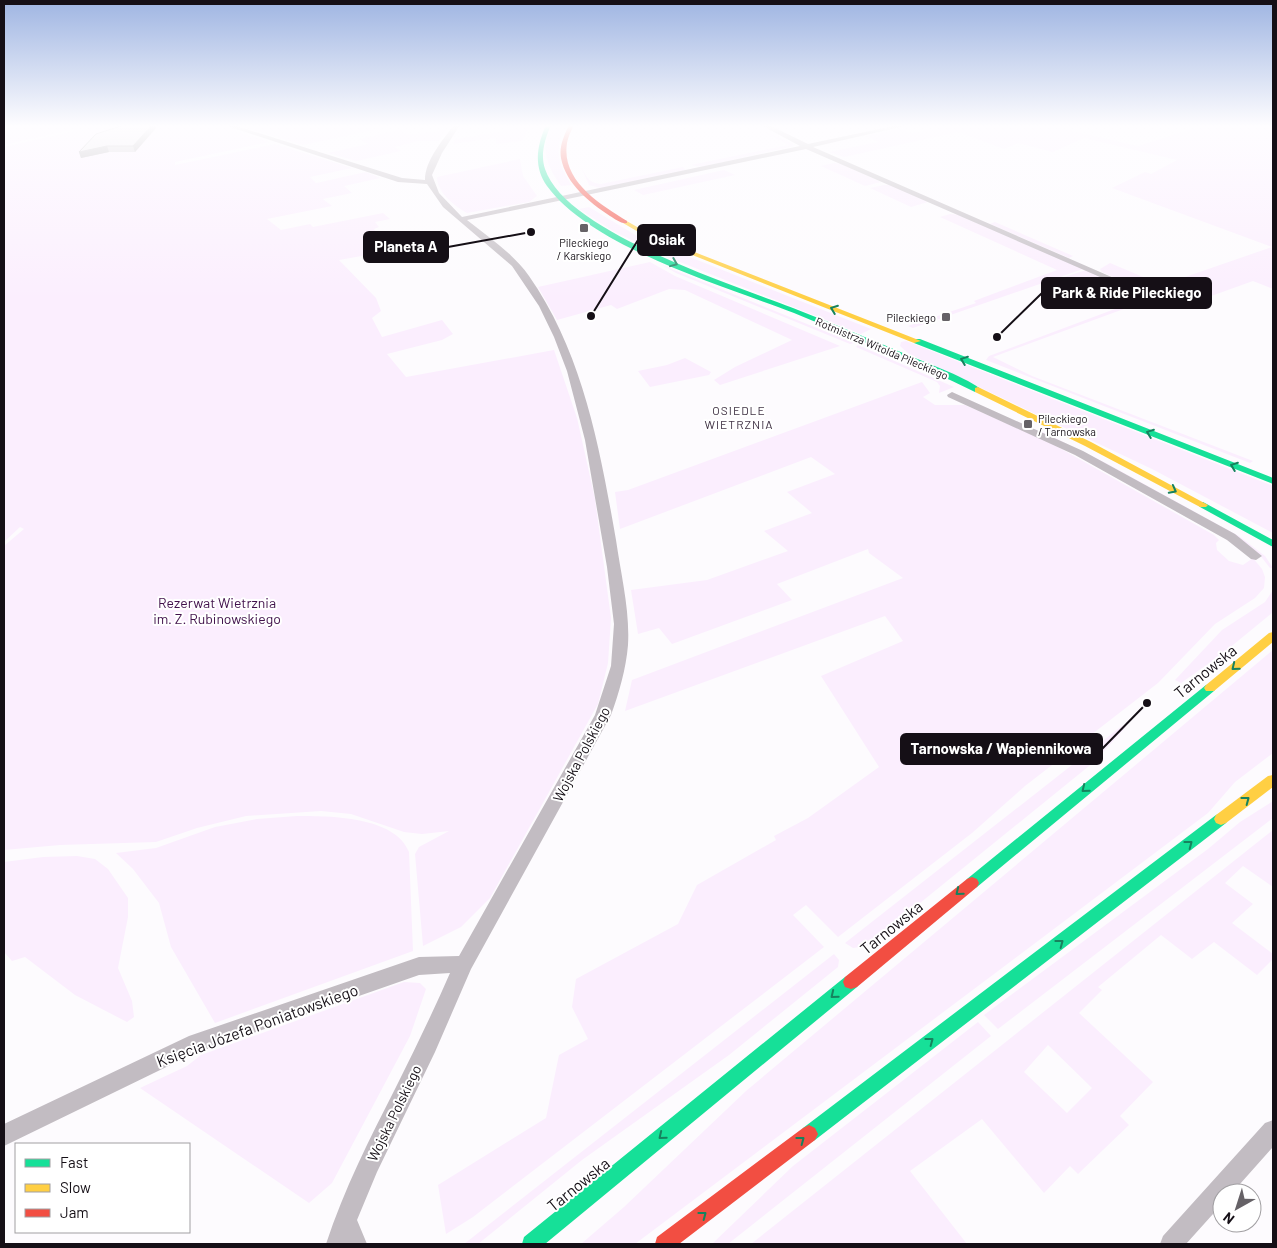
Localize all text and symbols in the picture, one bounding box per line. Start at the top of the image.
marker: Pileckiego / Karskiego [578,222,590,234]
callout: Osiak [638,225,695,255]
text: Osiak [649,230,685,248]
callout: Planeta A [364,232,448,262]
place label: Pileckiego / Karskiego [557,236,611,262]
text: Planeta A [374,237,438,255]
one-way arrow [669,257,678,267]
callout: Park & Ride Pileckiego [1042,278,1211,308]
text: Park & Ride Pileckiego [1052,283,1202,301]
one-way arrow [830,305,838,315]
place label: Pileckiego [887,311,936,324]
marker: Pileckiego [940,311,952,323]
street label: Rotmistrza Witolda Pileckiego [814,314,950,382]
one-way arrow [961,356,969,366]
district label: OSIEDLE WIETRZNIA [704,403,774,431]
place label: Pileckiego / Tarnowska [1038,412,1096,438]
marker: Pileckiego / Tarnowska [1022,418,1034,430]
one-way arrow [1146,429,1155,439]
one-way arrow [1231,462,1239,472]
one-way arrow [1168,484,1177,494]
park label: Rezerwat Wietrznia im. Z. Rubinowskiego [153,594,281,627]
street label: Tarnowska [1170,640,1240,702]
one-way arrow [1232,661,1241,670]
street label: Wojska Polskiego [549,704,613,804]
callout: Tarnowska / Wapiennikowa [901,734,1102,764]
text: Tarnowska / Wapiennikowa [911,739,1092,757]
one-way arrow [1082,784,1091,792]
one-way arrow [1240,798,1249,806]
one-way arrow [1183,841,1193,850]
one-way arrow [956,887,965,896]
street label: Tarnowska [856,896,926,958]
one-way arrow [1054,939,1063,948]
street label: Księcia Józefa Poniatowskiego [154,980,360,1070]
one-way arrow [830,990,839,999]
one-way arrow [924,1039,933,1047]
street label: Wojska Polskiego [363,1062,425,1164]
one-way arrow [659,1131,668,1139]
one-way arrow [795,1137,804,1145]
legend [15,1143,190,1233]
text: Fast [60,1153,88,1171]
street label: Tarnowska [543,1153,613,1215]
text: Slow [60,1178,91,1196]
north arrow [1212,1183,1262,1233]
text: Jam [60,1203,89,1221]
text: N [1220,1209,1237,1228]
one-way arrow [697,1212,706,1220]

